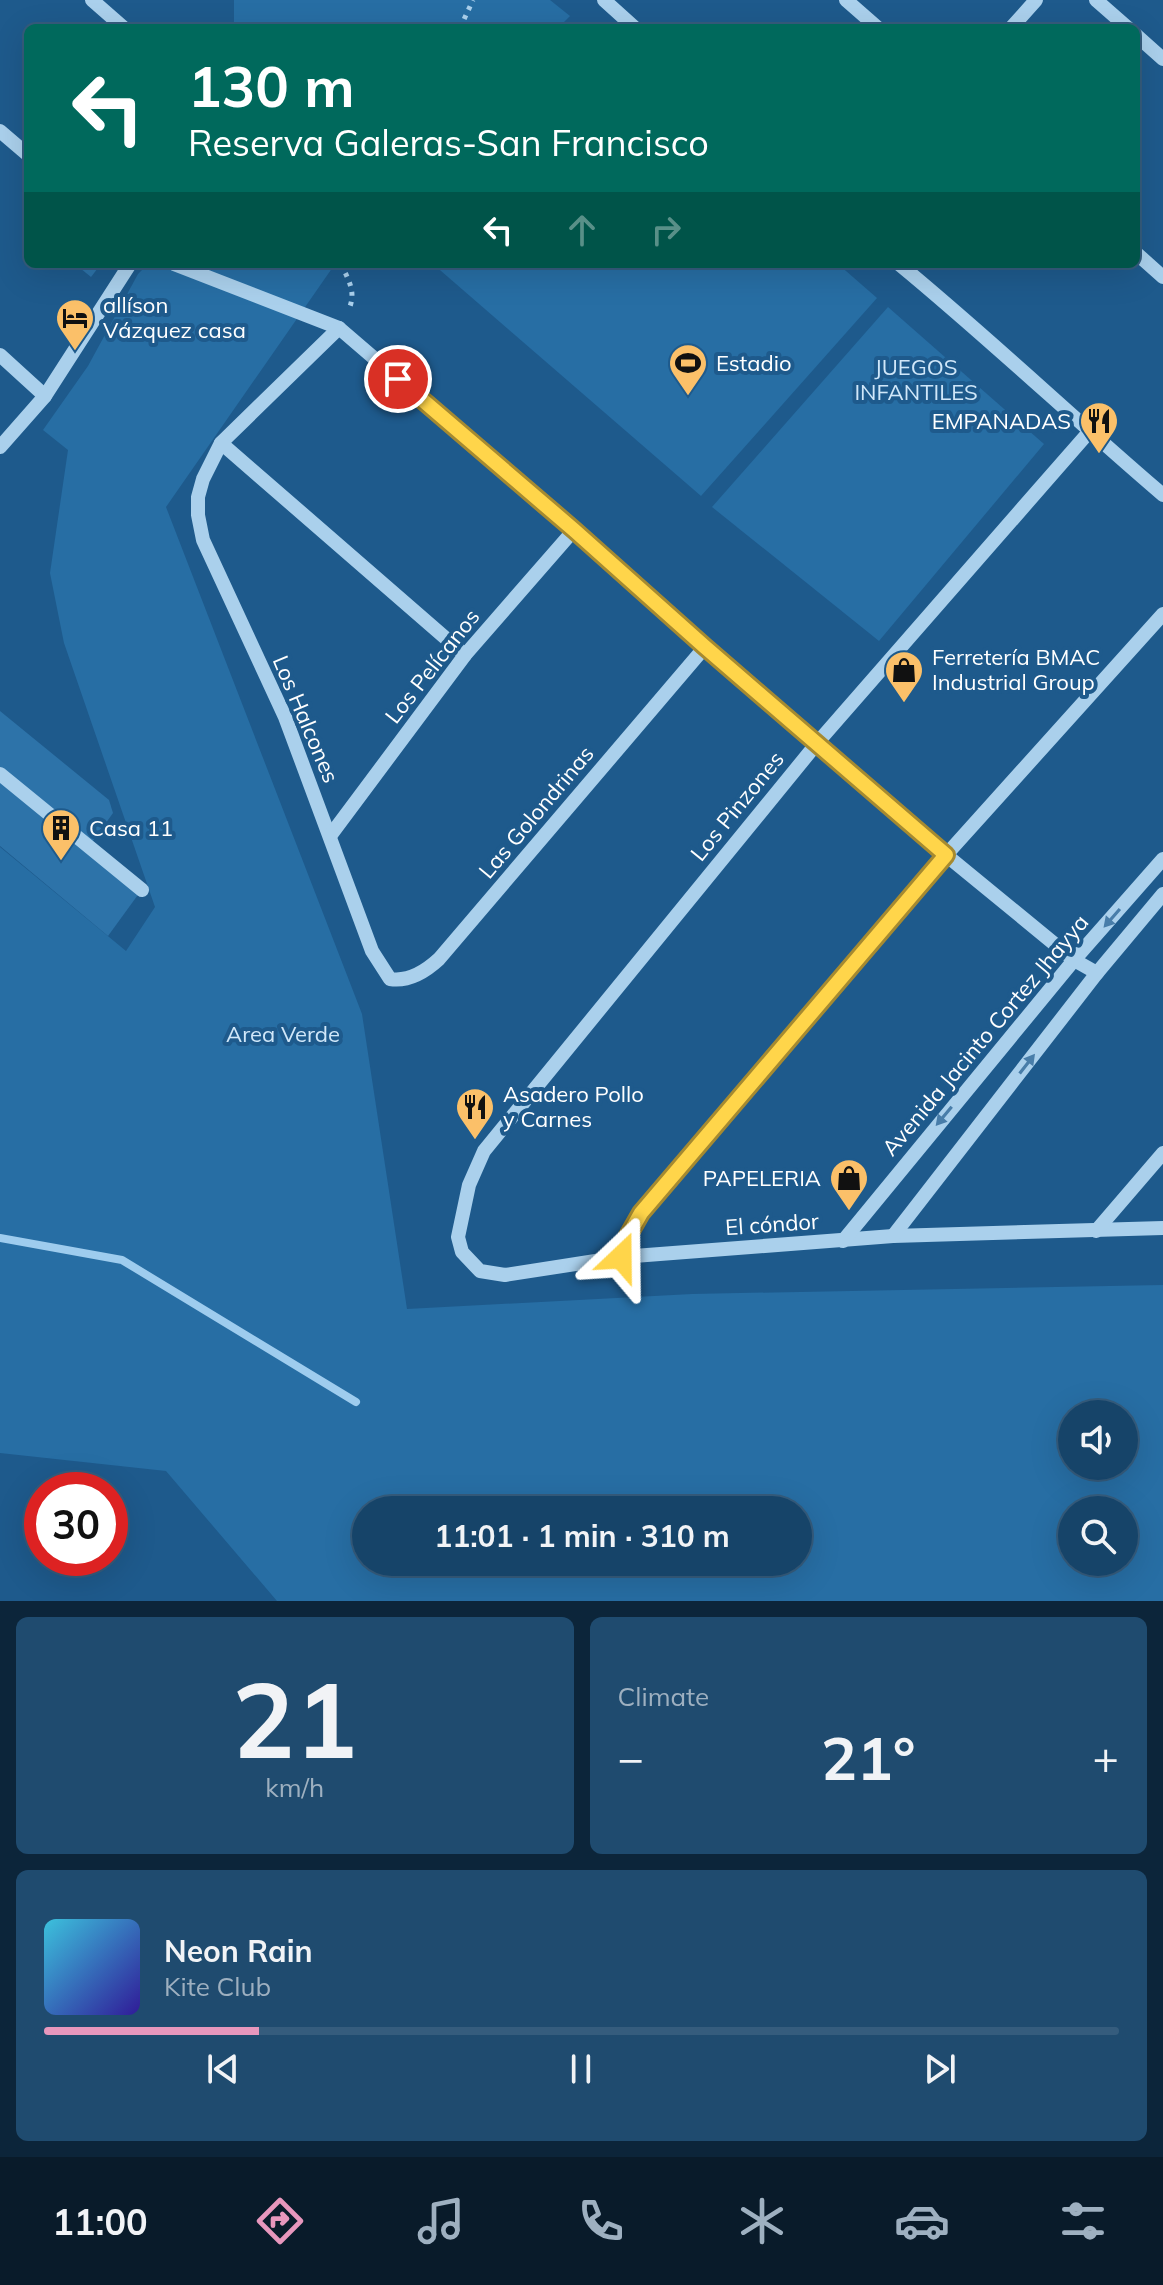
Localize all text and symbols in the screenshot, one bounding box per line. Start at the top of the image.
text: 130 m [188,51,355,121]
icon: left [56,56,160,160]
text: Reserva Galeras-San Francisco [188,120,709,165]
icon: left [476,208,520,252]
icon: ahead [560,208,604,252]
icon: right [644,208,688,252]
place label: allíson Vázquez casa [103,291,246,344]
hotel icon: allíson Vázquez casa [54,297,96,352]
sports icon: Estadio [667,342,709,397]
pin [364,345,432,413]
place label: Estadio [716,349,791,377]
park label: JUEGOS INFANTILES [854,353,978,406]
icon: arrive [376,357,420,401]
restaurant icon: EMPANADAS [1078,400,1120,455]
place label: EMPANADAS [932,407,1071,435]
street label: Los Pelícanos [379,603,485,729]
place label: Ferretería BMAC Industrial Group [932,643,1100,696]
shop icon: Ferretería BMAC Industrial Group [883,649,925,704]
street label: Los Halcones [267,651,345,787]
street label: Las Golondrinas [472,740,600,884]
street label: Los Pinzones [684,745,790,867]
building icon: Casa 11 [40,807,82,862]
place label: Casa 11 [89,814,173,842]
one-way arrow [1104,907,1121,927]
street label: Avenida Jacinto Cortez Jhayya [876,909,1094,1161]
park label: Area Verde [226,1020,340,1048]
one-way arrow [1018,1054,1034,1074]
place label: Asadero Pollo y Carnes [503,1080,644,1133]
restaurant icon: Asadero Pollo y Carnes [454,1086,496,1141]
one-way arrow [936,1106,953,1126]
shop icon: PAPELERIA [828,1157,870,1212]
place label: PAPELERIA [703,1164,821,1192]
street label: El cóndor [724,1207,820,1241]
position arrow [579,1215,663,1299]
map controls [1058,1400,1138,1576]
button: sound [1058,1400,1138,1480]
speed limit sign: 30 [24,1472,128,1576]
button: search [1058,1496,1138,1576]
text: 11:01 · 1 min · 310 m [434,1517,730,1555]
text: 21 [232,1653,357,1784]
text: Climate [618,1680,709,1713]
text: 21° [821,1720,916,1795]
text: − [618,1730,644,1785]
text: + [1093,1730,1119,1785]
text: km/h [265,1771,324,1804]
text: Neon Rain [164,1932,313,1970]
text: Kite Club [164,1970,271,2003]
icon: previous [201,2047,245,2091]
icon: pause [559,2047,603,2091]
icon: next [918,2047,962,2091]
icon: directions [252,2193,308,2249]
icon: music [413,2193,469,2249]
icon: phone [573,2193,629,2249]
icon: climate [734,2193,790,2249]
icon: car [894,2193,950,2249]
icon: filters [1055,2193,1111,2249]
text: 11:00 [52,2199,148,2244]

